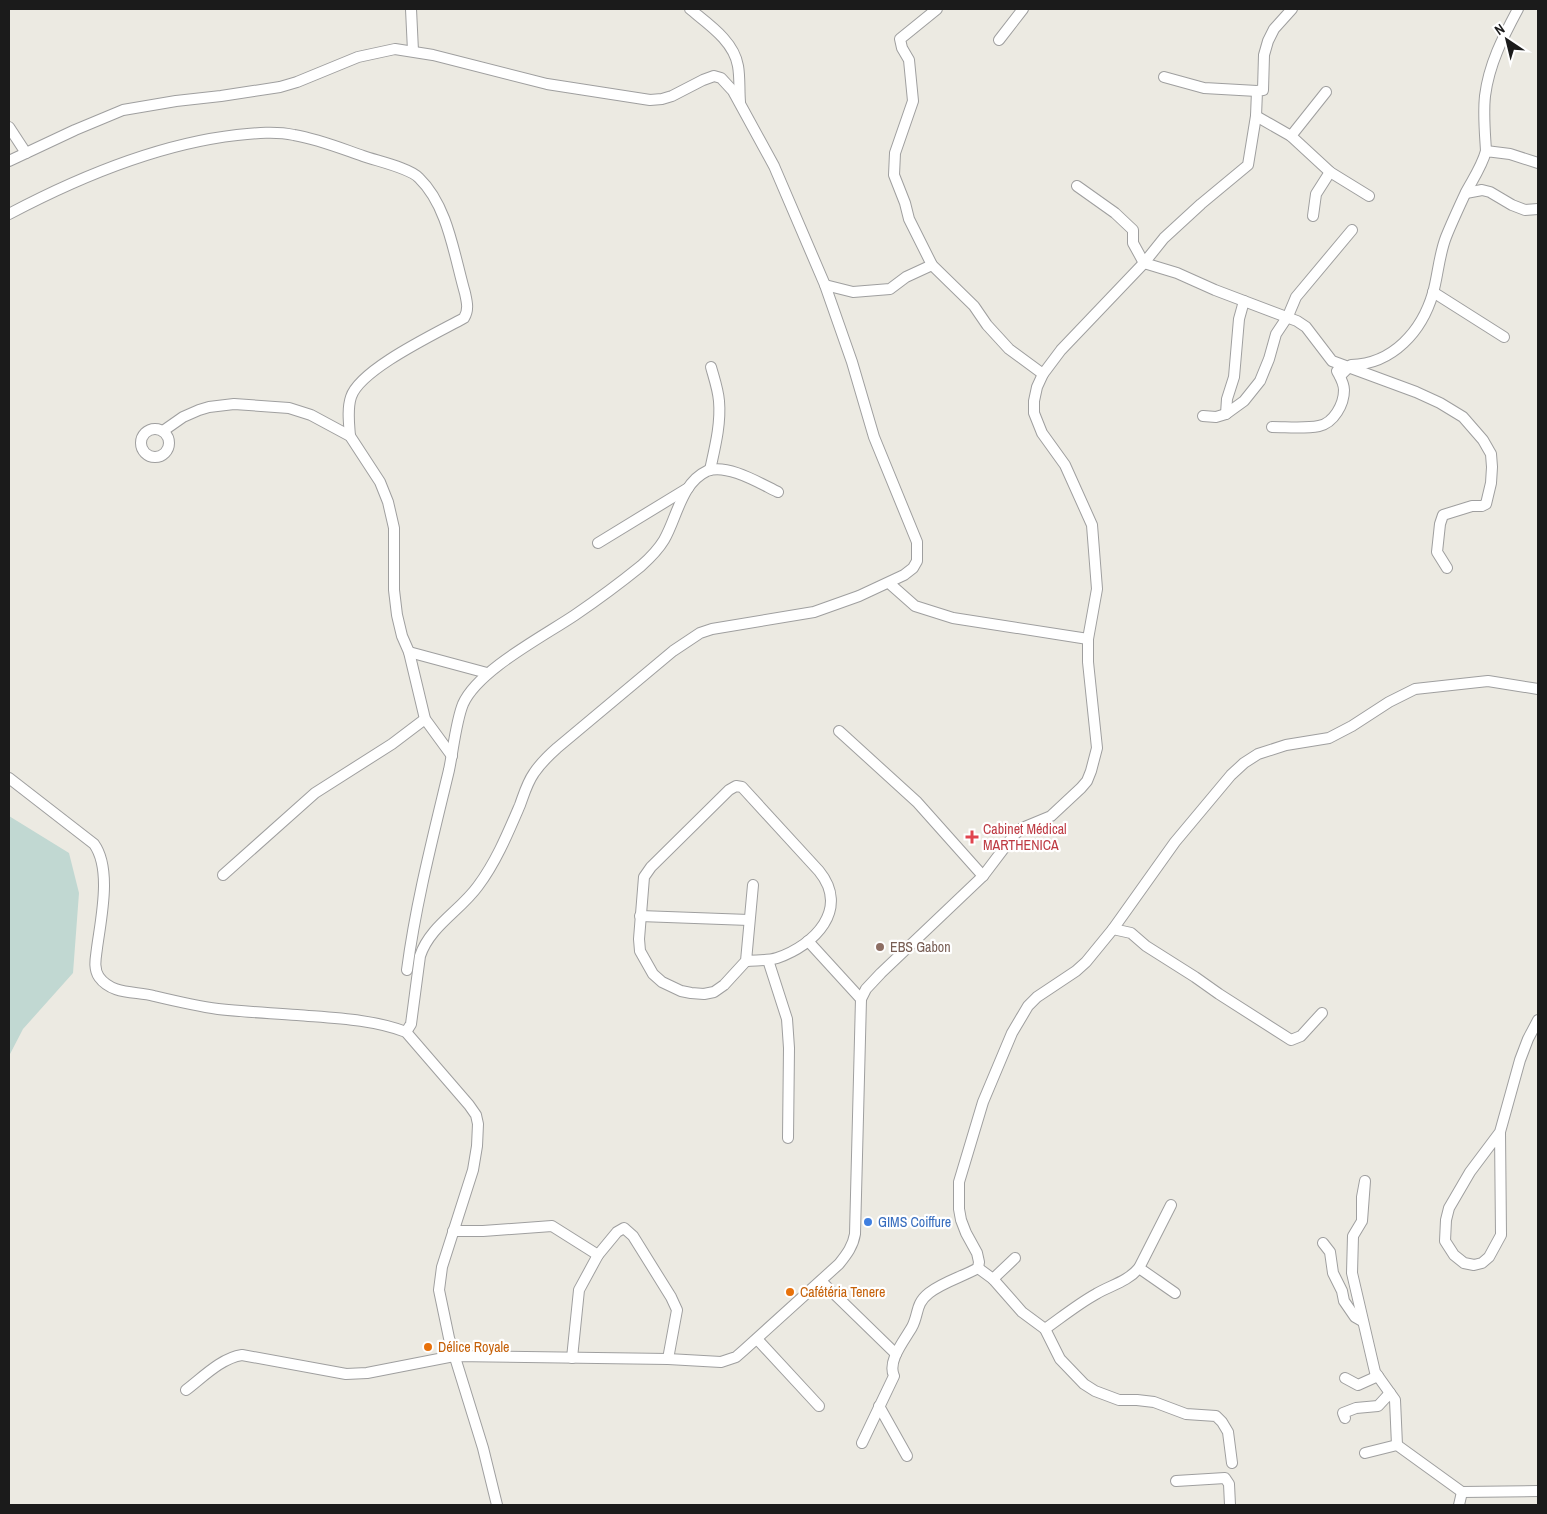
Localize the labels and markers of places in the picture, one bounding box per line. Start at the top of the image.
place label: Cabinet Médical MARTHENICA [983,820,1067,854]
marker: Cabinet Médical MARTHENICA [965,830,979,844]
place label: EBS Gabon [890,938,951,956]
marker: EBS Gabon [874,941,886,953]
place label: GIMS Coiffure [878,1213,951,1231]
marker: GIMS Coiffure [862,1216,874,1228]
place label: Cafétéria Tenere [800,1283,885,1301]
marker: Cafétéria Tenere [784,1286,796,1298]
place label: Délice Royale [438,1338,509,1356]
marker: Délice Royale [422,1341,434,1353]

